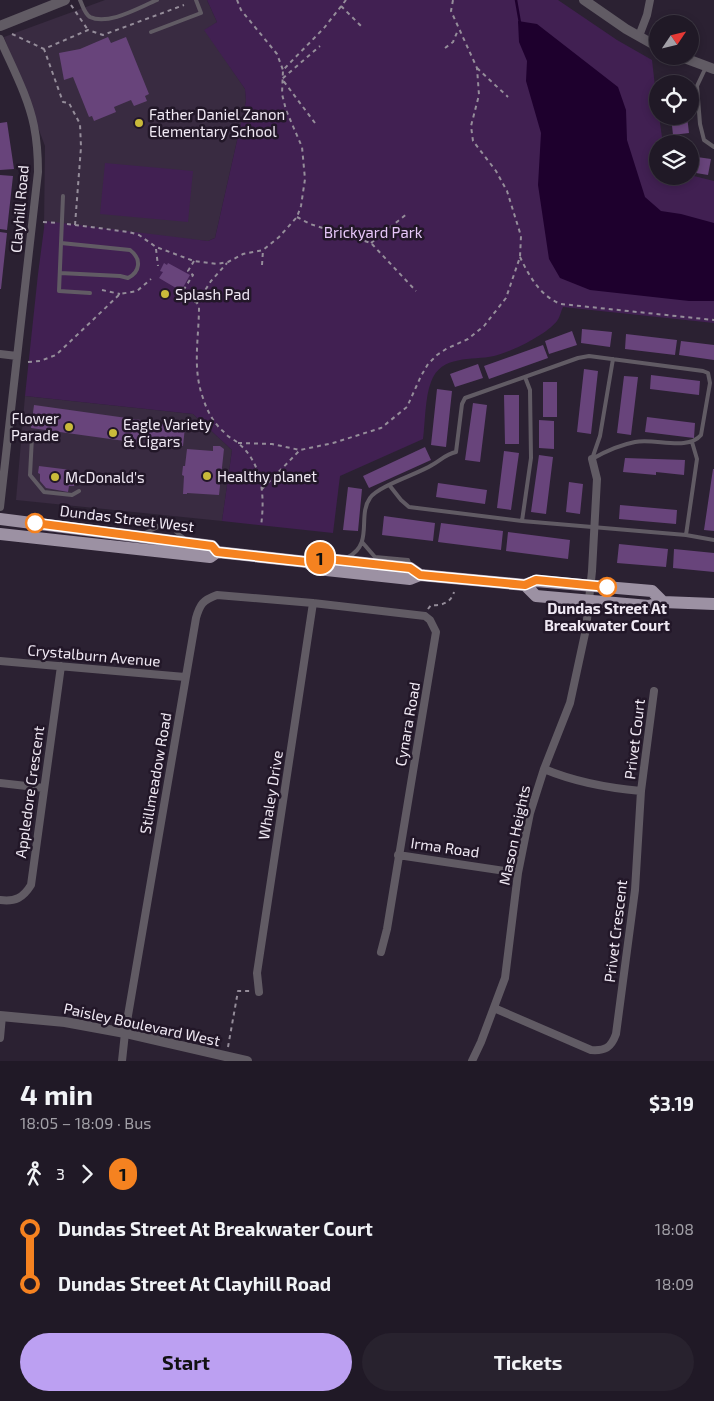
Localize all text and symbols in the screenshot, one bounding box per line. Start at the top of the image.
north arrow [649,15,699,65]
map controls [649,15,699,185]
button: locate [649,75,699,125]
place label: Father Daniel Zanon Elementary School [149,105,285,140]
marker: Father Daniel Zanon Elementary School [133,117,145,129]
button: layers [649,135,699,185]
street label: Clayhill Road [6,164,32,254]
park label: Brickyard Park [324,223,423,241]
place label: Splash Pad [175,285,250,303]
marker: Splash Pad [159,288,171,300]
place label: Flower Parade [11,409,59,444]
place label: Eagle Variety & Cigars [123,415,212,450]
marker: Flower Parade [63,421,75,433]
marker: Eagle Variety & Cigars [107,427,119,439]
place label: Healthy planet [217,467,317,485]
place label: McDonald's [65,468,145,486]
marker: Healthy planet [201,470,213,482]
marker: McDonald's [49,471,61,483]
street label: Dundas Street West [59,501,195,535]
unlabelled marker [25,513,45,533]
line badge: 1 [304,542,336,574]
text: 1 [316,547,324,569]
marker: Dundas Street At Breakwater Court [597,577,617,597]
place label: Dundas Street At Breakwater Court [544,599,670,634]
street label: Crystalburn Avenue [27,640,161,670]
street label: Cynara Road [391,680,423,768]
street label: Privet Court [620,697,648,780]
street label: Stillmeadow Road [135,711,175,835]
street label: Appledore Crescent [11,724,47,859]
street label: Whaley Drive [254,749,286,841]
street label: Mason Heights [495,783,533,887]
street label: Irma Road [409,833,481,861]
street label: Privet Crescent [600,878,630,983]
street label: Paisley Boulevard West [62,999,222,1049]
text: 4 min [20,1077,93,1111]
text: $3.19 [649,1092,694,1115]
text: 18:05 – 18:09 · Bus [20,1113,151,1132]
icon: walk [20,1160,48,1188]
icon: forward [73,1160,101,1188]
text: 1 [119,1163,127,1185]
text: 3 [56,1164,65,1183]
text: Dundas Street At Breakwater Court [58,1217,373,1240]
text: 18:08 [655,1219,694,1238]
text: Dundas Street At Clayhill Road [58,1272,331,1295]
text: 18:09 [655,1274,694,1293]
button: Start [20,1333,352,1391]
button: Tickets [362,1333,694,1391]

